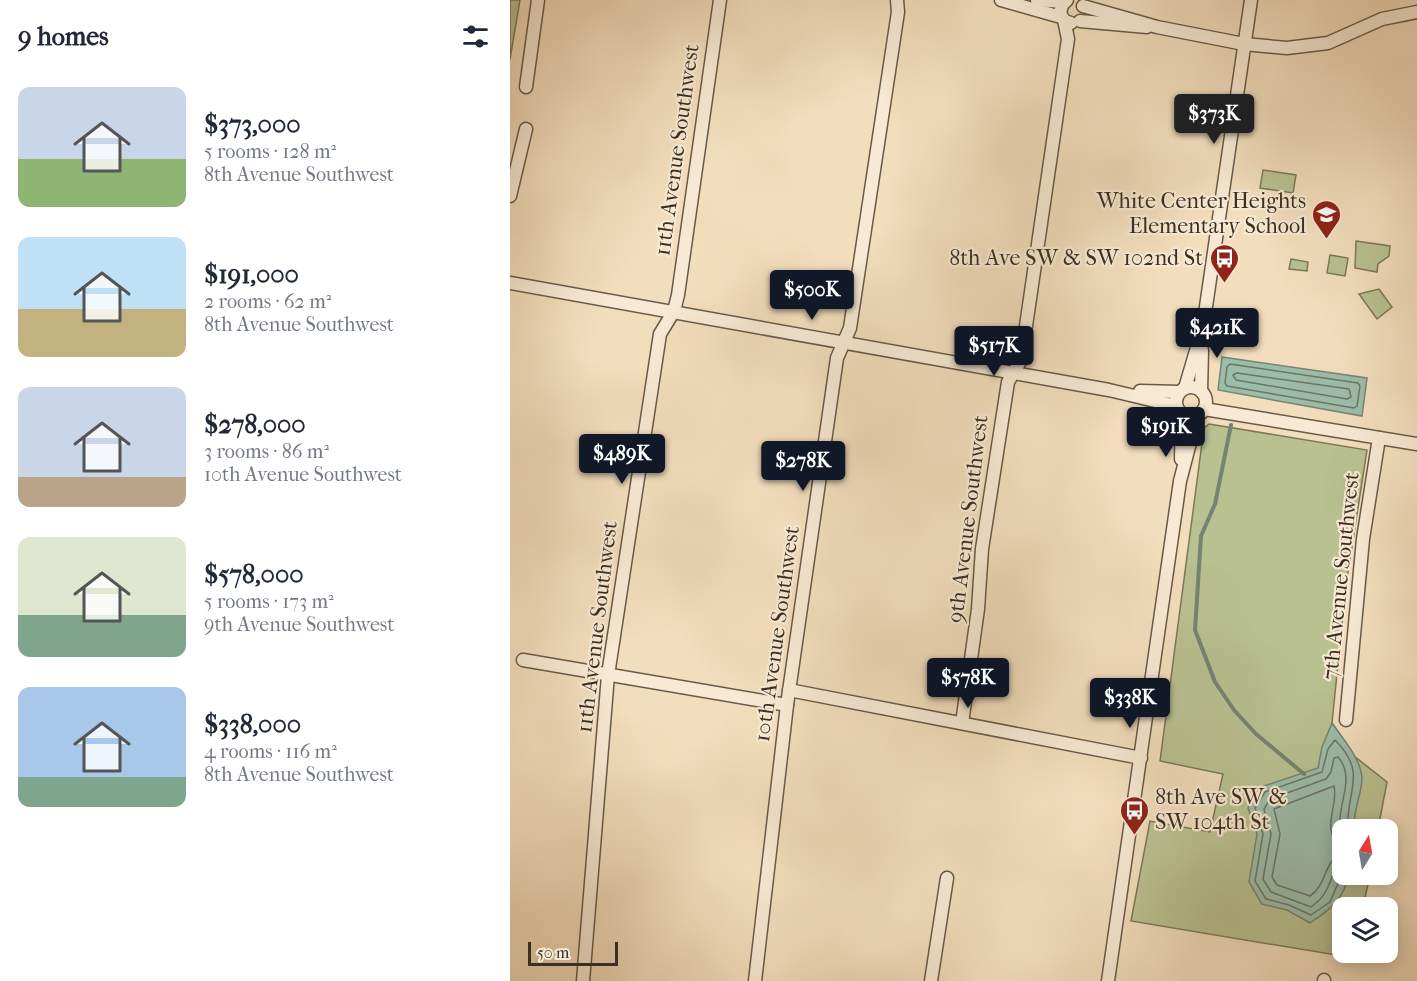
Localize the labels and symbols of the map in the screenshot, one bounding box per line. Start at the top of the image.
street label: 11th Avenue Southwest [649,42,705,258]
pin: $373K [1172,94,1256,145]
place label: White Center Heights Elementary School [1096,188,1306,239]
school or university icon: White Center Heights Elementary School [1311,198,1343,240]
bus stop icon: 8th Ave SW & SW 102nd St [1208,242,1240,284]
place label: 8th Ave SW & SW 102nd St [949,245,1203,271]
pin: $500K [770,270,854,321]
pin: $421K [1175,308,1259,359]
pin: $517K [952,326,1036,377]
pin: $191K [1124,407,1208,458]
street label: 9th Avenue Southwest [942,413,994,625]
pin: $489K [580,434,664,485]
pin: $278K [761,441,845,492]
street label: 7th Avenue Southwest [1317,471,1365,681]
street label: 11th Avenue Southwest [571,519,623,735]
street label: 10th Avenue Southwest [749,524,805,744]
pin: $578K [926,658,1010,709]
pin: $338K [1088,678,1172,729]
place label: 8th Ave SW & SW 104th St [1155,784,1287,835]
bus stop icon: 8th Ave SW & SW 104th St [1118,794,1150,836]
north arrow [1332,819,1398,885]
scale bar [528,939,618,966]

